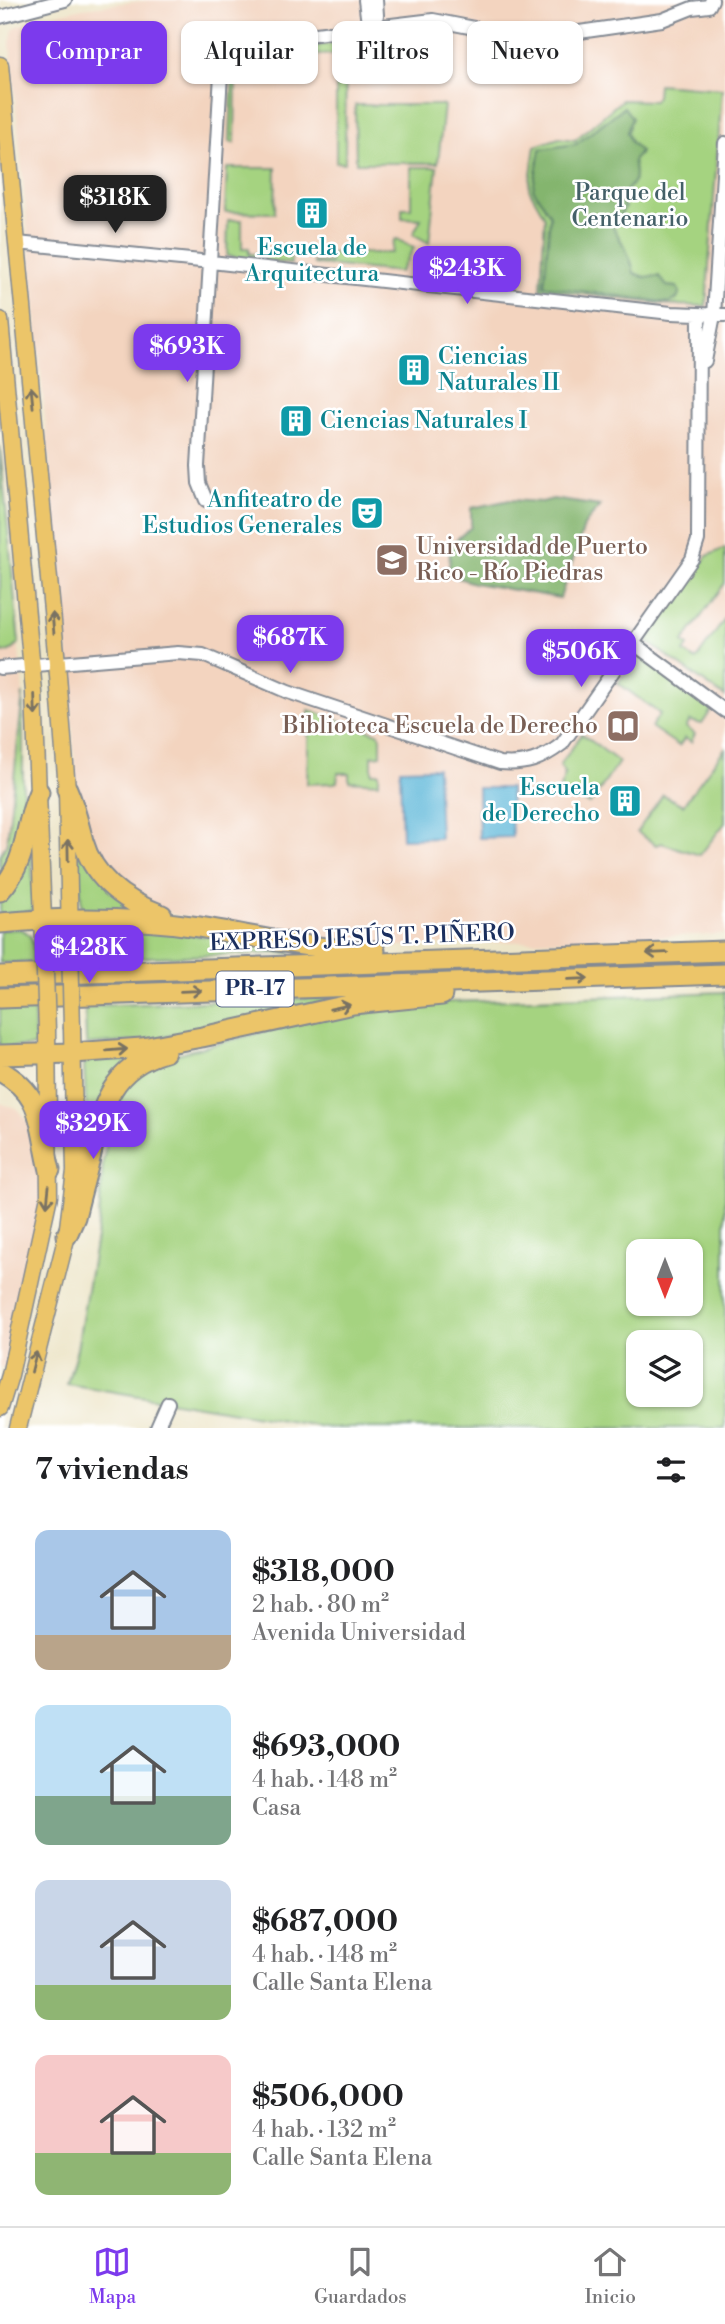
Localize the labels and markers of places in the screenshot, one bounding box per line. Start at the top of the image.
pin: $318K [66,176,164,235]
building icon: Escuela de Arquitectura [293,194,331,232]
place label: Escuela de Arquitectura [244,234,379,288]
pin: $243K [418,246,516,306]
pin: $693K [138,324,236,384]
place label: Ciencias Naturales II [438,343,560,397]
building icon: Ciencias Naturales II [395,351,433,389]
building icon: Ciencias Naturales I [277,402,315,440]
place label: Ciencias Naturales I [320,407,528,435]
place label: Anfiteatro de Estudios Generales [142,486,342,540]
theatre icon: Anfiteatro de Estudios Generales [348,494,386,532]
place label: Universidad de Puerto Rico - Río Piedras [416,533,648,587]
school or university icon: Universidad de Puerto Rico - Río Piedras [373,541,411,579]
pin: $687K [241,616,339,675]
pin: $506K [532,630,630,689]
library icon: Biblioteca Escuela de Derecho [604,707,642,745]
place label: Biblioteca Escuela de Derecho [282,712,598,740]
place label: Escuela de Derecho [482,774,600,828]
building icon: Escuela de Derecho [606,782,644,820]
pin: $428K [40,926,138,985]
pin: $329K [44,1102,142,1161]

